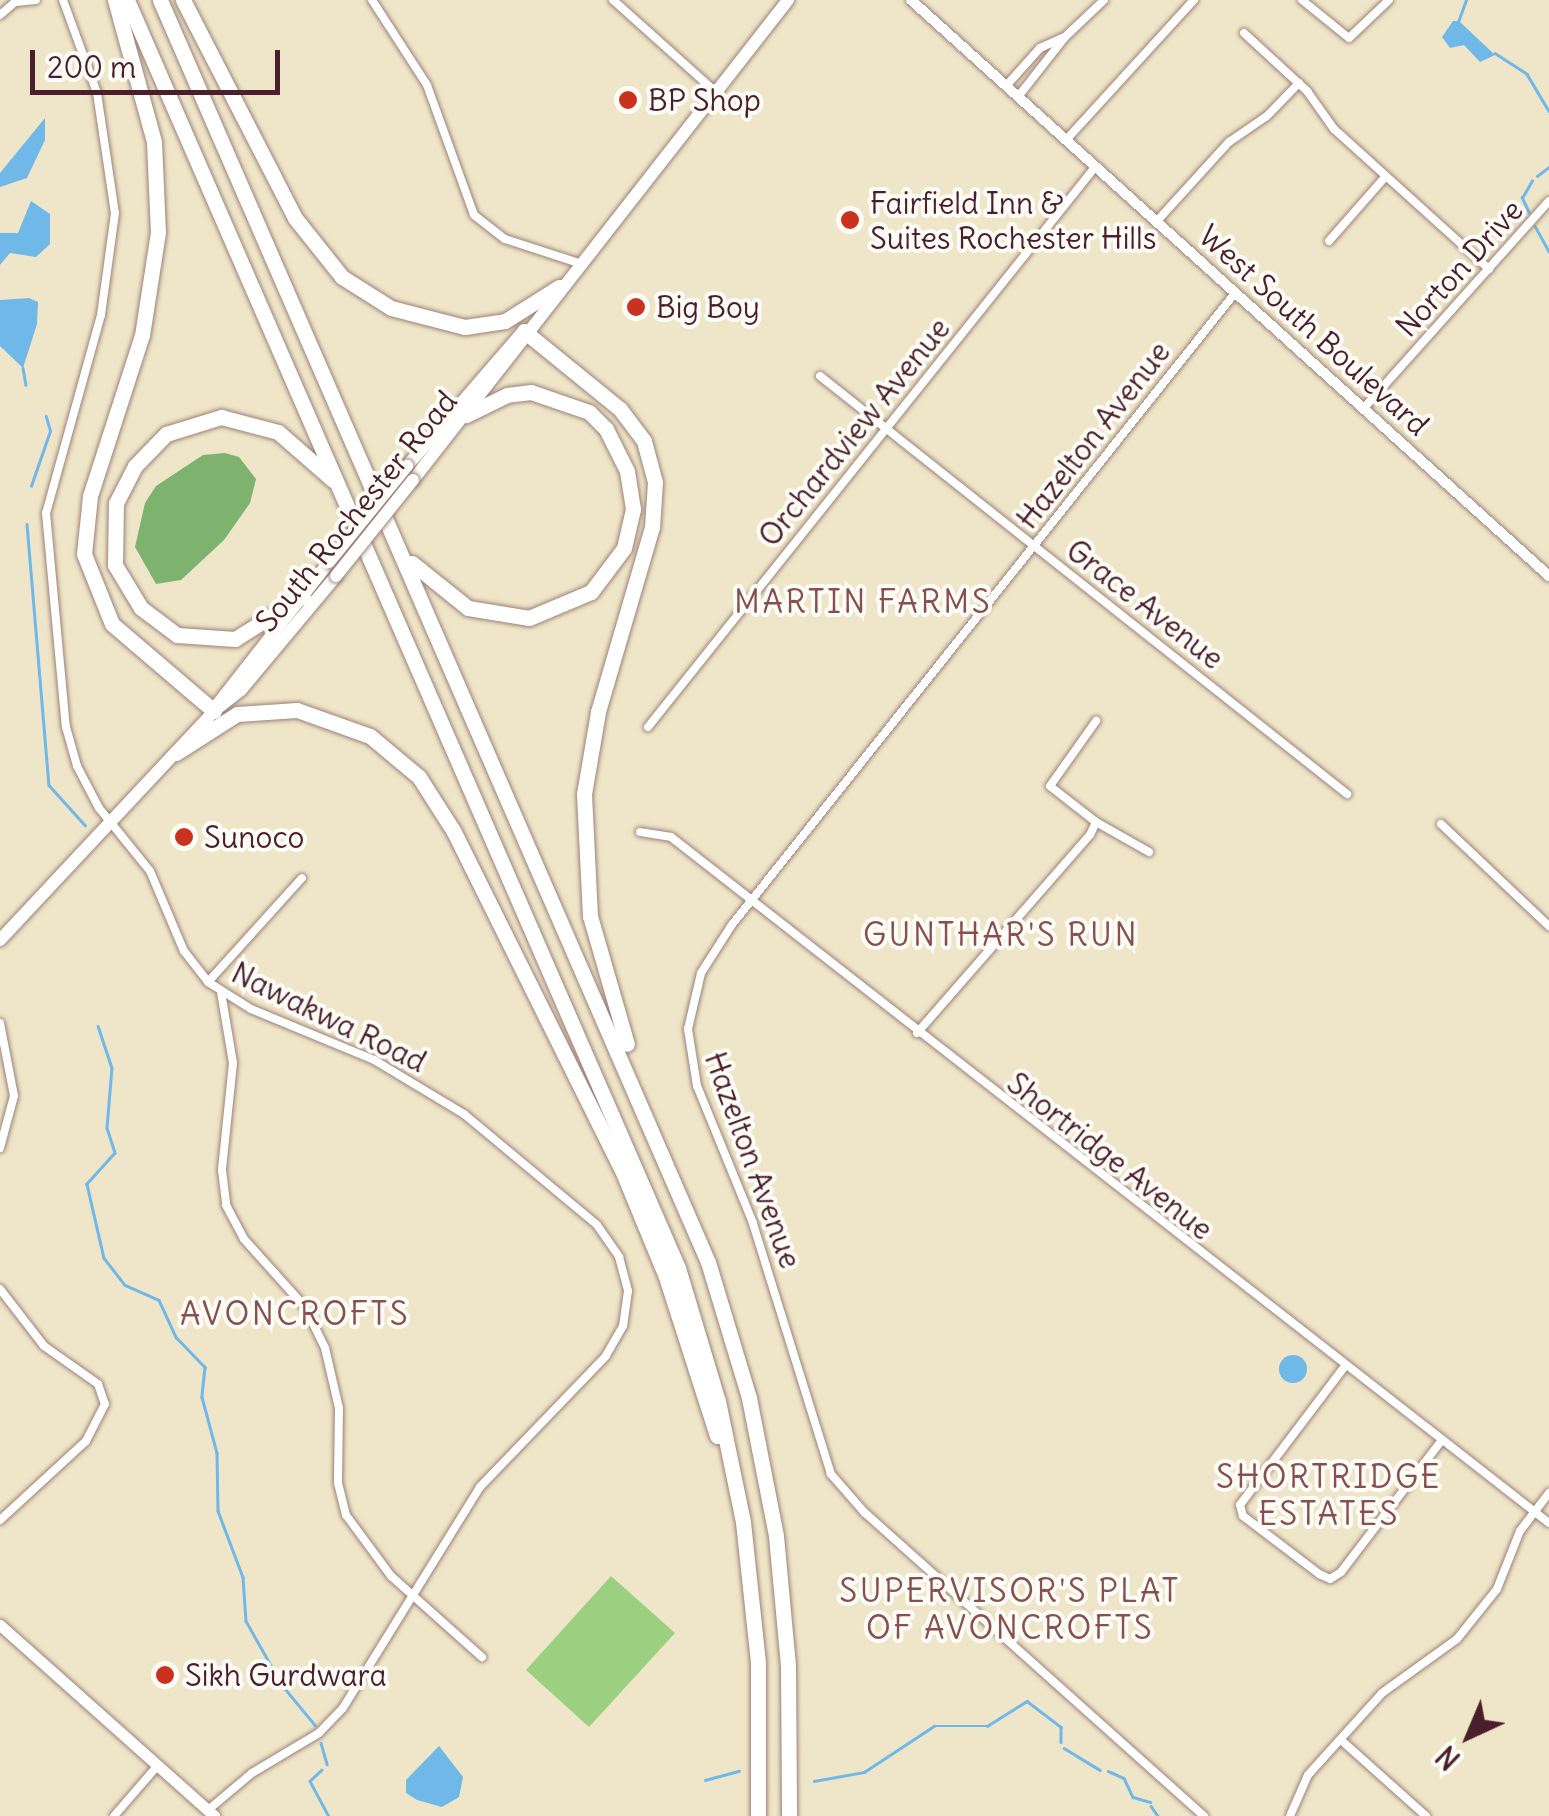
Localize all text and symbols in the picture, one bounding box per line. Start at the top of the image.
scale bar [35,30,285,92]
text: 200 m [47,48,136,86]
place label: BP Shop [648,82,761,118]
marker: BP Shop [617,89,639,111]
place label: Fairfield Inn & Suites Rochester Hills [870,185,1156,256]
street label: Norton Drive [1388,192,1530,344]
marker: Fairfield Inn & Suites Rochester Hills [839,209,861,231]
street label: West South Boulevard [1192,217,1436,443]
place label: Big Boy [656,289,760,325]
marker: Big Boy [625,296,647,318]
street label: Orchardview Avenue [751,311,957,553]
street label: Hazelton Avenue [1009,334,1177,536]
street label: South Rochester Road [248,383,464,639]
street label: Grace Avenue [1059,532,1231,676]
district label: MARTIN FARMS [734,583,992,621]
place label: Sunoco [204,819,304,855]
marker: Sunoco [173,826,195,848]
district label: GUNTHAR'S RUN [863,916,1139,954]
street label: Nawakwa Road [226,954,432,1080]
street label: Hazelton Avenue [697,1047,809,1273]
street label: Shortridge Avenue [1000,1065,1220,1247]
district label: AVONCROFTS [180,1295,410,1333]
district label: SHORTRIDGE ESTATES [1216,1459,1442,1534]
district label: SUPERVISOR'S PLAT OF AVONCROFTS [839,1573,1181,1648]
place label: Sikh Gurdwara [185,1657,387,1693]
marker: Sikh Gurdwara [154,1664,176,1686]
north arrow [1419,1686,1519,1786]
text: N [1429,1738,1468,1777]

